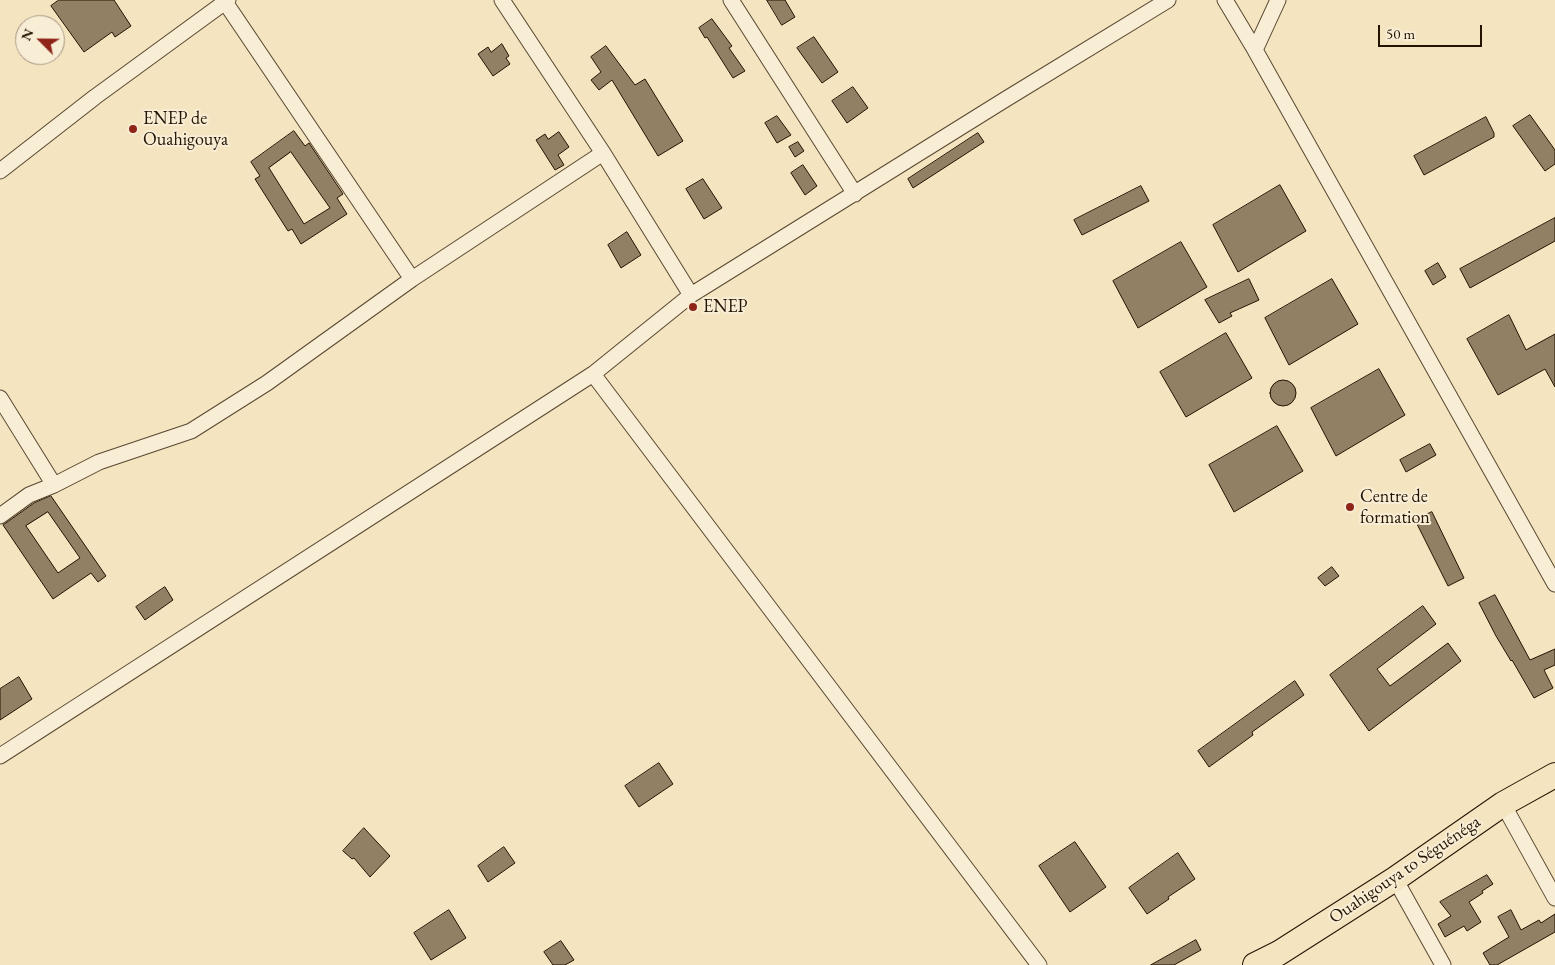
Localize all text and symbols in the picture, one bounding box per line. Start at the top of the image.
north arrow [15,15,65,65]
scale bar [1380,15,1484,47]
text: 50 m [1386,24,1415,43]
text: N [17,26,38,43]
place label: ENEP de Ouahigouya [143,108,228,150]
marker: ENEP de Ouahigouya [127,123,139,135]
place label: ENEP [703,296,747,318]
marker: ENEP [687,301,699,313]
place label: Centre de formation [1360,486,1430,528]
marker: Centre de formation [1344,501,1356,513]
street label: Ouahigouya to Séguénéga [1325,811,1485,929]

